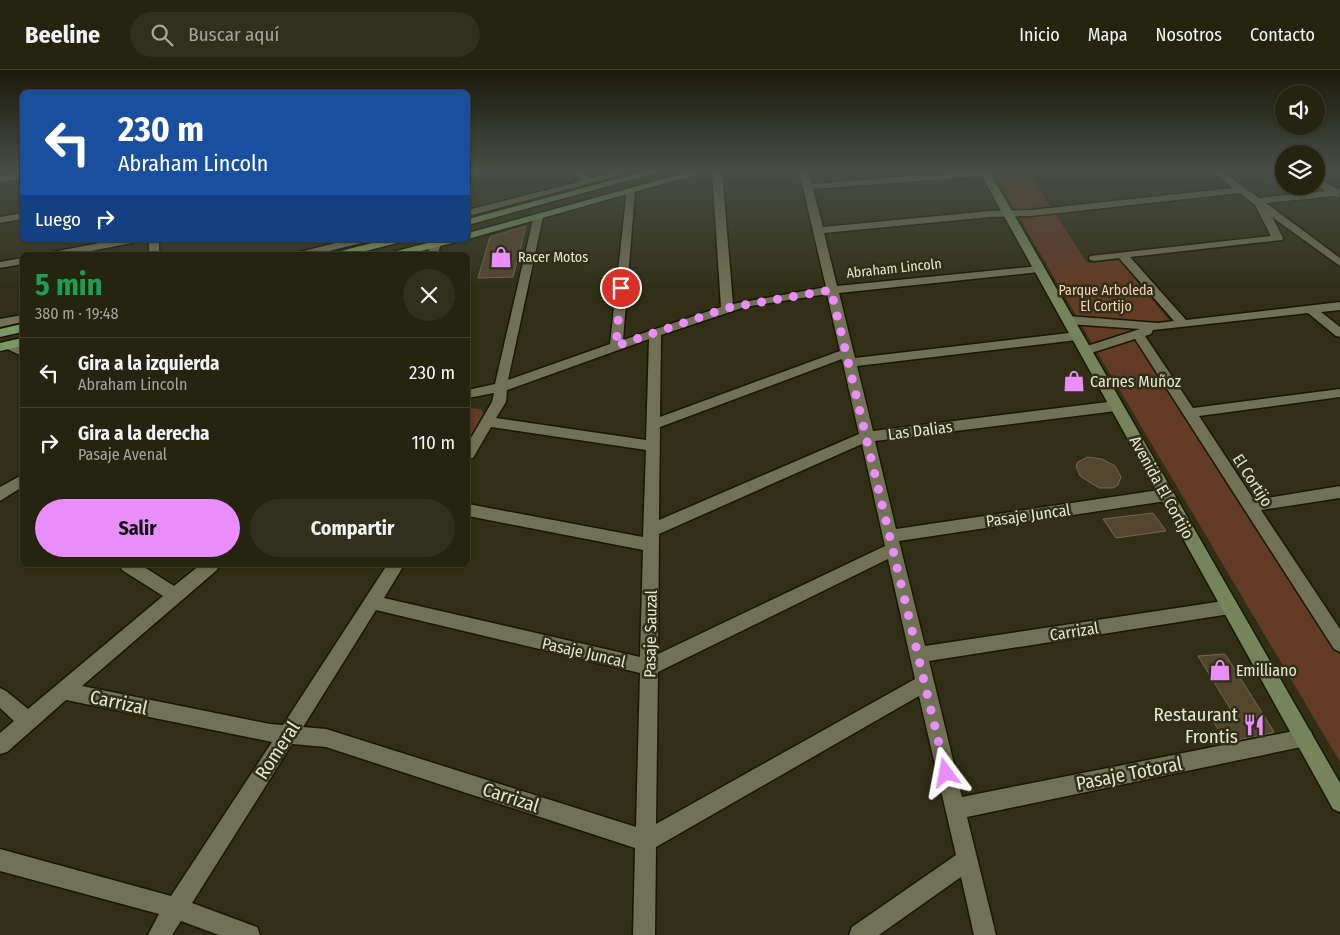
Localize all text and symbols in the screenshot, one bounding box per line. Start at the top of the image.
search box [130,12,480,57]
text: Beeline [25,21,100,49]
icon: search [148,21,176,49]
text: Buscar aquí [188,23,279,46]
text: Inicio [1019,24,1060,46]
text: Mapa [1088,24,1128,46]
text: Nosotros [1156,24,1222,46]
text: Contacto [1250,24,1315,46]
map controls [1275,85,1325,195]
button: sound [1275,85,1325,135]
text: 230 m [118,108,204,150]
icon: left [35,110,100,175]
button: layers [1275,145,1325,195]
text: Abraham Lincoln [118,150,268,177]
icon: right [91,205,119,233]
text: Luego [35,208,81,231]
shop icon: Racer Motos [488,244,514,270]
place label: Racer Motos [518,249,588,266]
street label: Abraham Lincoln [846,255,943,282]
text: 5 min [35,267,102,303]
pin [600,267,642,309]
button: close [403,269,455,321]
icon: arrive [607,274,635,302]
park label: Parque Arboleda El Cortijo [1059,282,1154,315]
text: 380 m · 19:48 [35,304,119,323]
text: Gira a la izquierda [78,352,220,375]
icon: left [35,359,63,387]
text: 230 m [409,361,455,384]
shop icon: Carnes Muñoz [1061,368,1087,394]
place label: Carnes Muñoz [1090,372,1181,391]
text: Abraham Lincoln [78,375,187,394]
street label: Las Dalias [887,417,954,444]
text: Gira a la derecha [78,422,210,445]
icon: right [35,429,63,457]
text: 110 m [411,431,455,454]
street label: Avenida El Cortijo [1125,432,1198,542]
text: Pasaje Avenal [78,445,167,464]
street label: El Cortijo [1229,450,1277,510]
button: Salir [35,499,240,557]
button: Compartir [250,499,455,557]
street label: Pasaje Juncal [985,500,1072,531]
street label: Pasaje Sauzal [640,590,661,678]
street label: Carrizal [1048,618,1100,645]
street label: Pasaje Juncal [540,634,627,671]
shop icon: Emilliano [1207,657,1233,683]
place label: Emilliano [1236,661,1297,680]
street label: Carrizal [88,685,150,720]
place label: Restaurant Frontis [1154,703,1239,748]
restaurant icon: Restaurant Frontis [1241,712,1267,738]
street label: Romeral [250,717,305,783]
position arrow [919,746,971,798]
street label: Pasaje Totoral [1074,752,1184,795]
street label: Carrizal [480,778,542,817]

